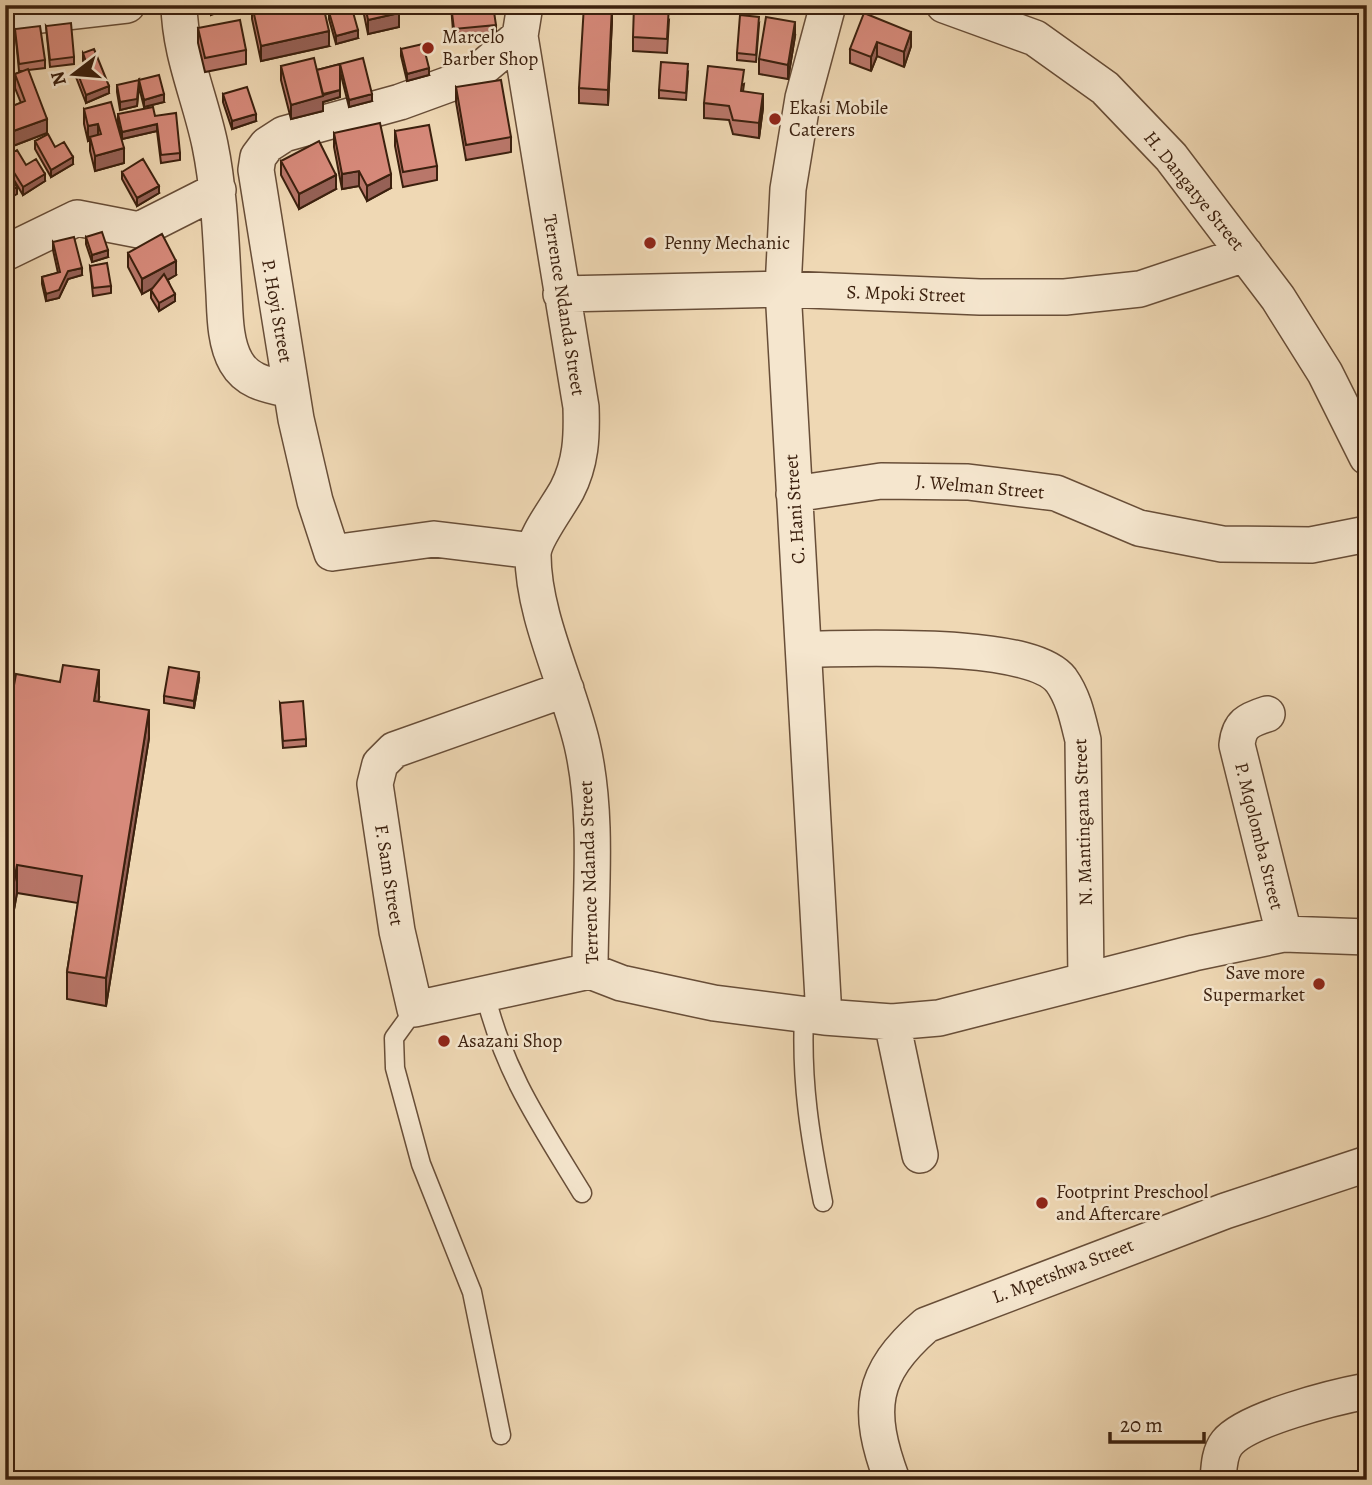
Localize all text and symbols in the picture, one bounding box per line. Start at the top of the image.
place label: Marcelo Barber Shop [442,24,538,72]
north arrow [38,38,108,108]
marker: Marcelo Barber Shop [420,40,436,56]
text: N [44,68,73,89]
place label: Ekasi Mobile Caterers [789,95,888,143]
marker: Ekasi Mobile Caterers [767,111,783,127]
street label: H. Dangatye Street [1138,126,1250,256]
street label: Terrence Ndanda Street [537,212,591,398]
place label: Penny Mechanic [664,230,790,256]
marker: Penny Mechanic [642,235,658,251]
street label: P. Hoyi Street [255,257,299,365]
street label: S. Mpoki Street [846,279,966,309]
street label: C. Hani Street [778,453,812,565]
street label: J. Welman Street [914,468,1046,506]
street label: N. Mantingana Street [1067,738,1099,906]
street label: P. Mqolomba Street [1228,760,1290,912]
street label: Terrence Ndanda Street [573,780,605,964]
street label: F. Sam Street [368,823,410,927]
place label: Save more Supermarket [1203,960,1305,1008]
marker: Save more Supermarket [1311,976,1327,992]
place label: Asazani Shop [457,1028,562,1054]
marker: Asazani Shop [436,1033,452,1049]
place label: Footprint Preschool and Aftercare [1056,1179,1209,1227]
marker: Footprint Preschool and Aftercare [1034,1195,1050,1211]
street label: L. Mpetshwa Street [989,1232,1137,1310]
scale bar [1110,1401,1204,1445]
text: 20 m [1120,1411,1163,1439]

